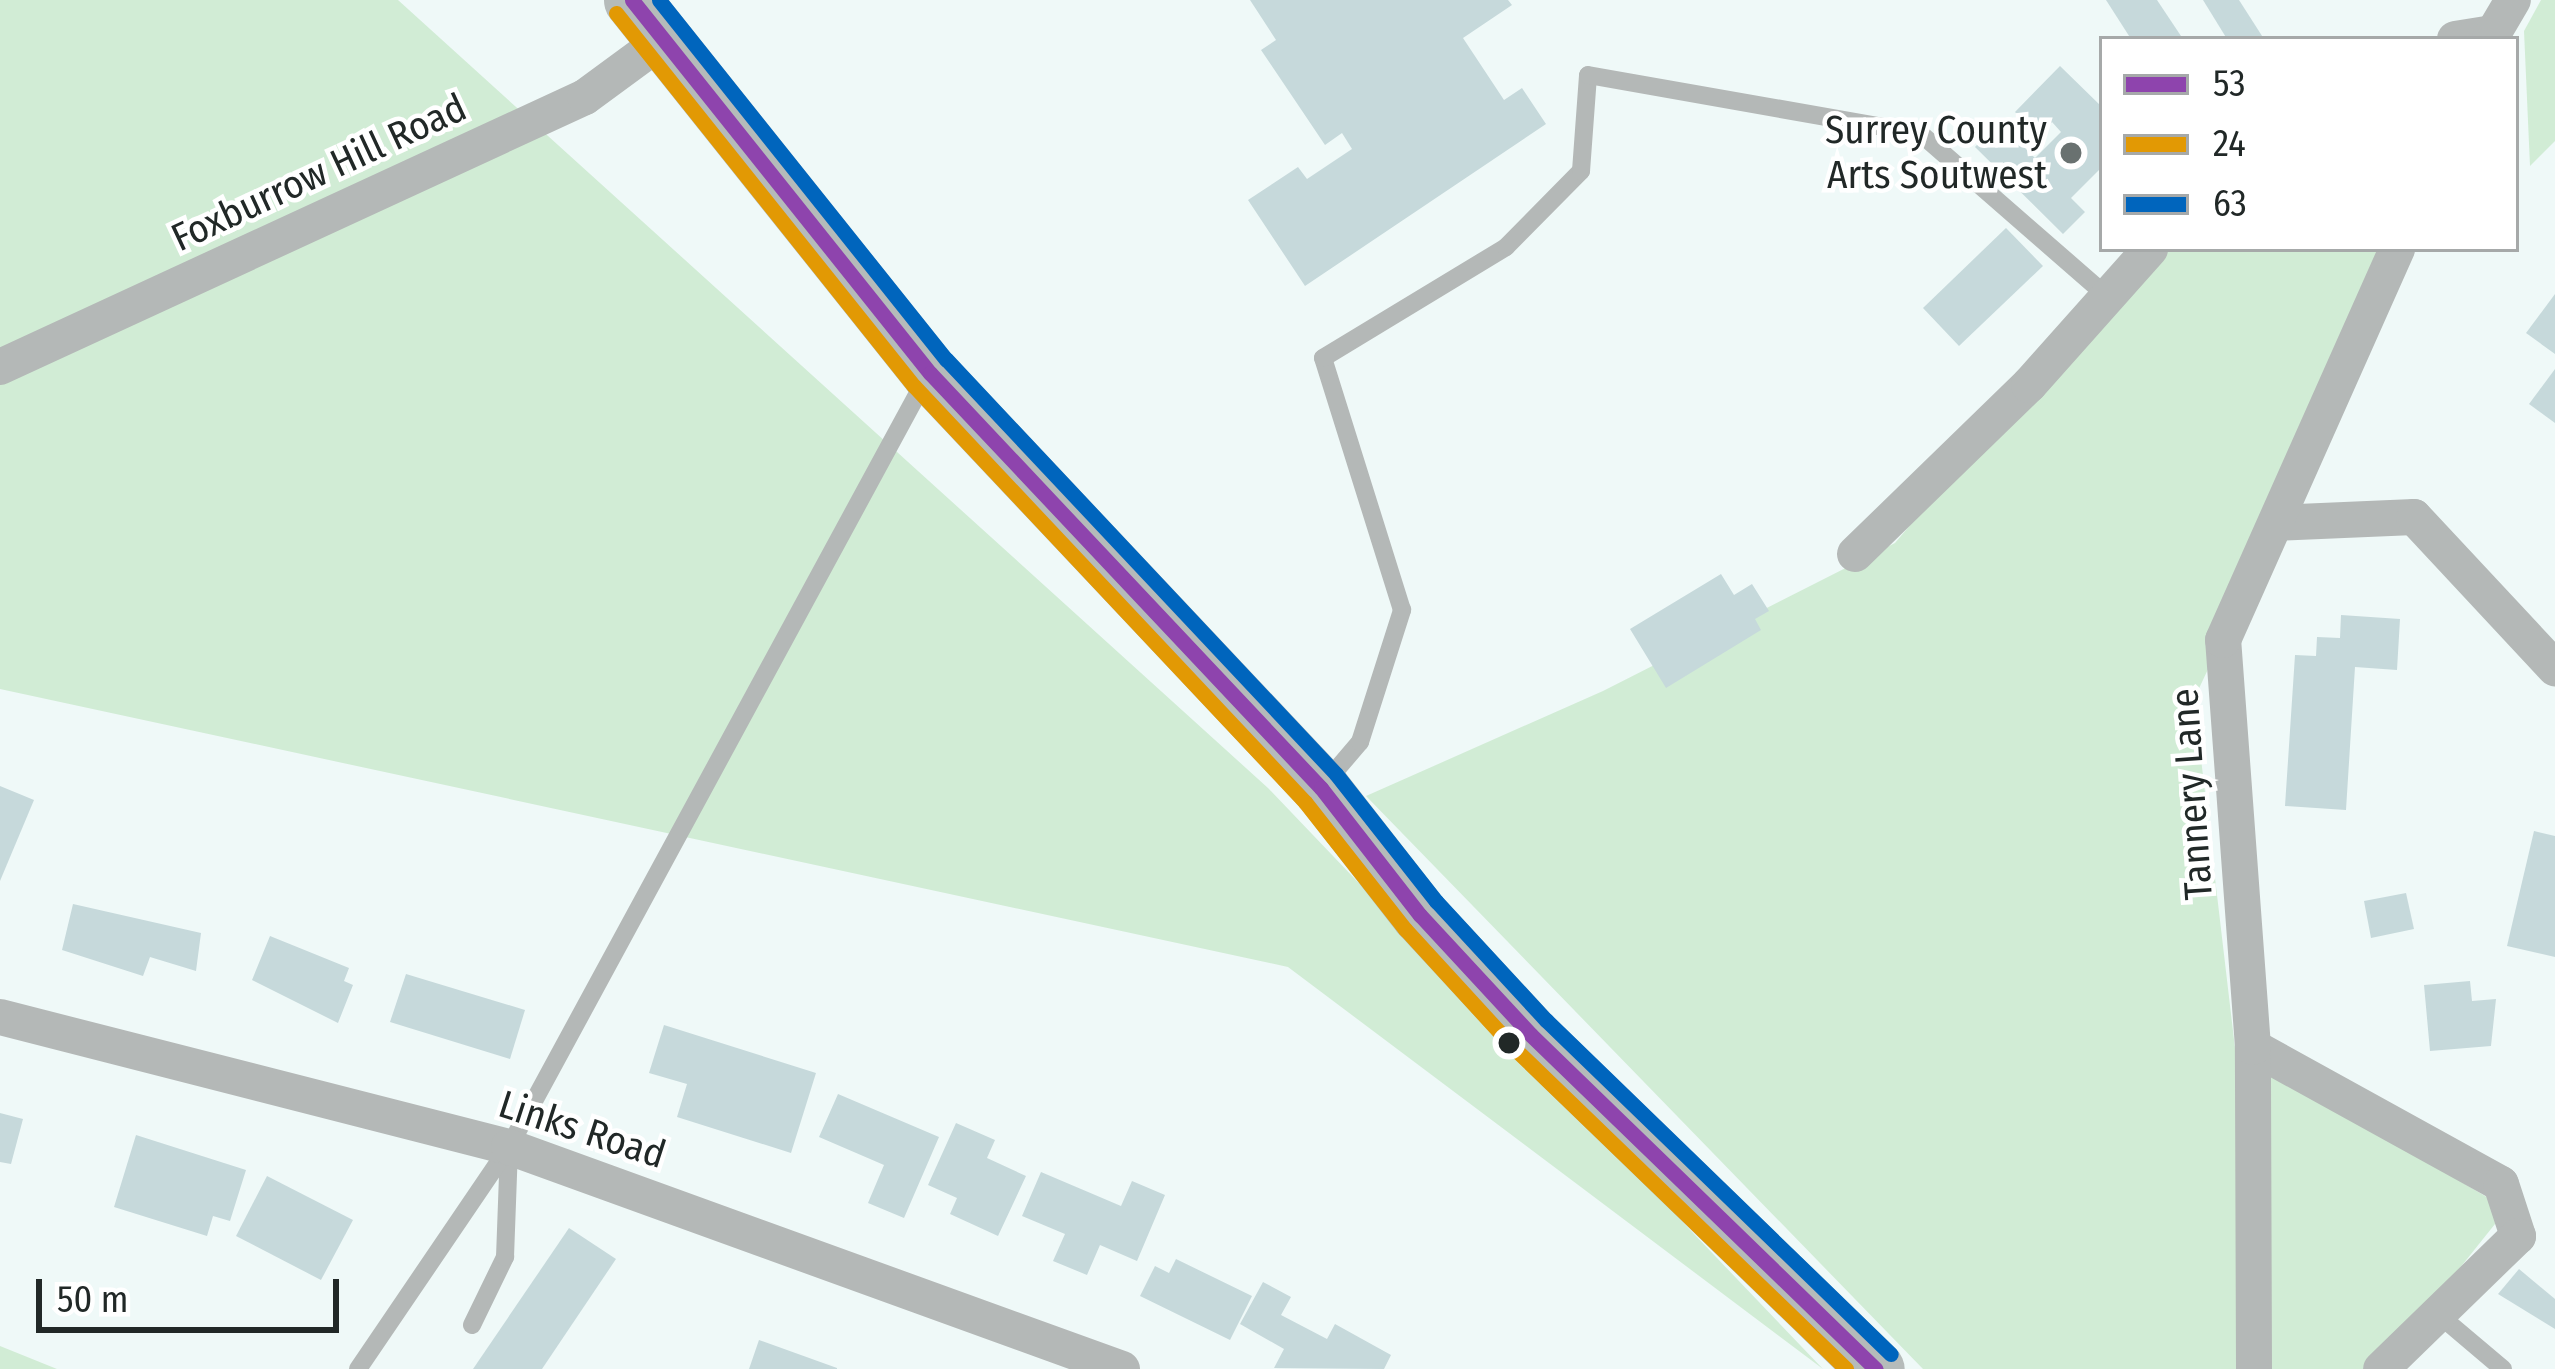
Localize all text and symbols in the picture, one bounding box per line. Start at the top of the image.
legend [2099,36,2519,252]
text: 53 [2213,62,2246,106]
street label: Foxburrow Hill Road [164,84,474,262]
place label: Surrey County Arts Soutwest [1825,108,2047,199]
text: 24 [2213,122,2246,166]
marker: Surrey County Arts Soutwest [2058,140,2084,166]
text: 63 [2213,182,2247,226]
street label: Tannery Lane [2161,687,2223,901]
unlabelled marker [1498,1032,1520,1054]
street label: Links Road [493,1081,671,1179]
scale bar [42,1255,345,1329]
text: 50 m [57,1278,128,1322]

